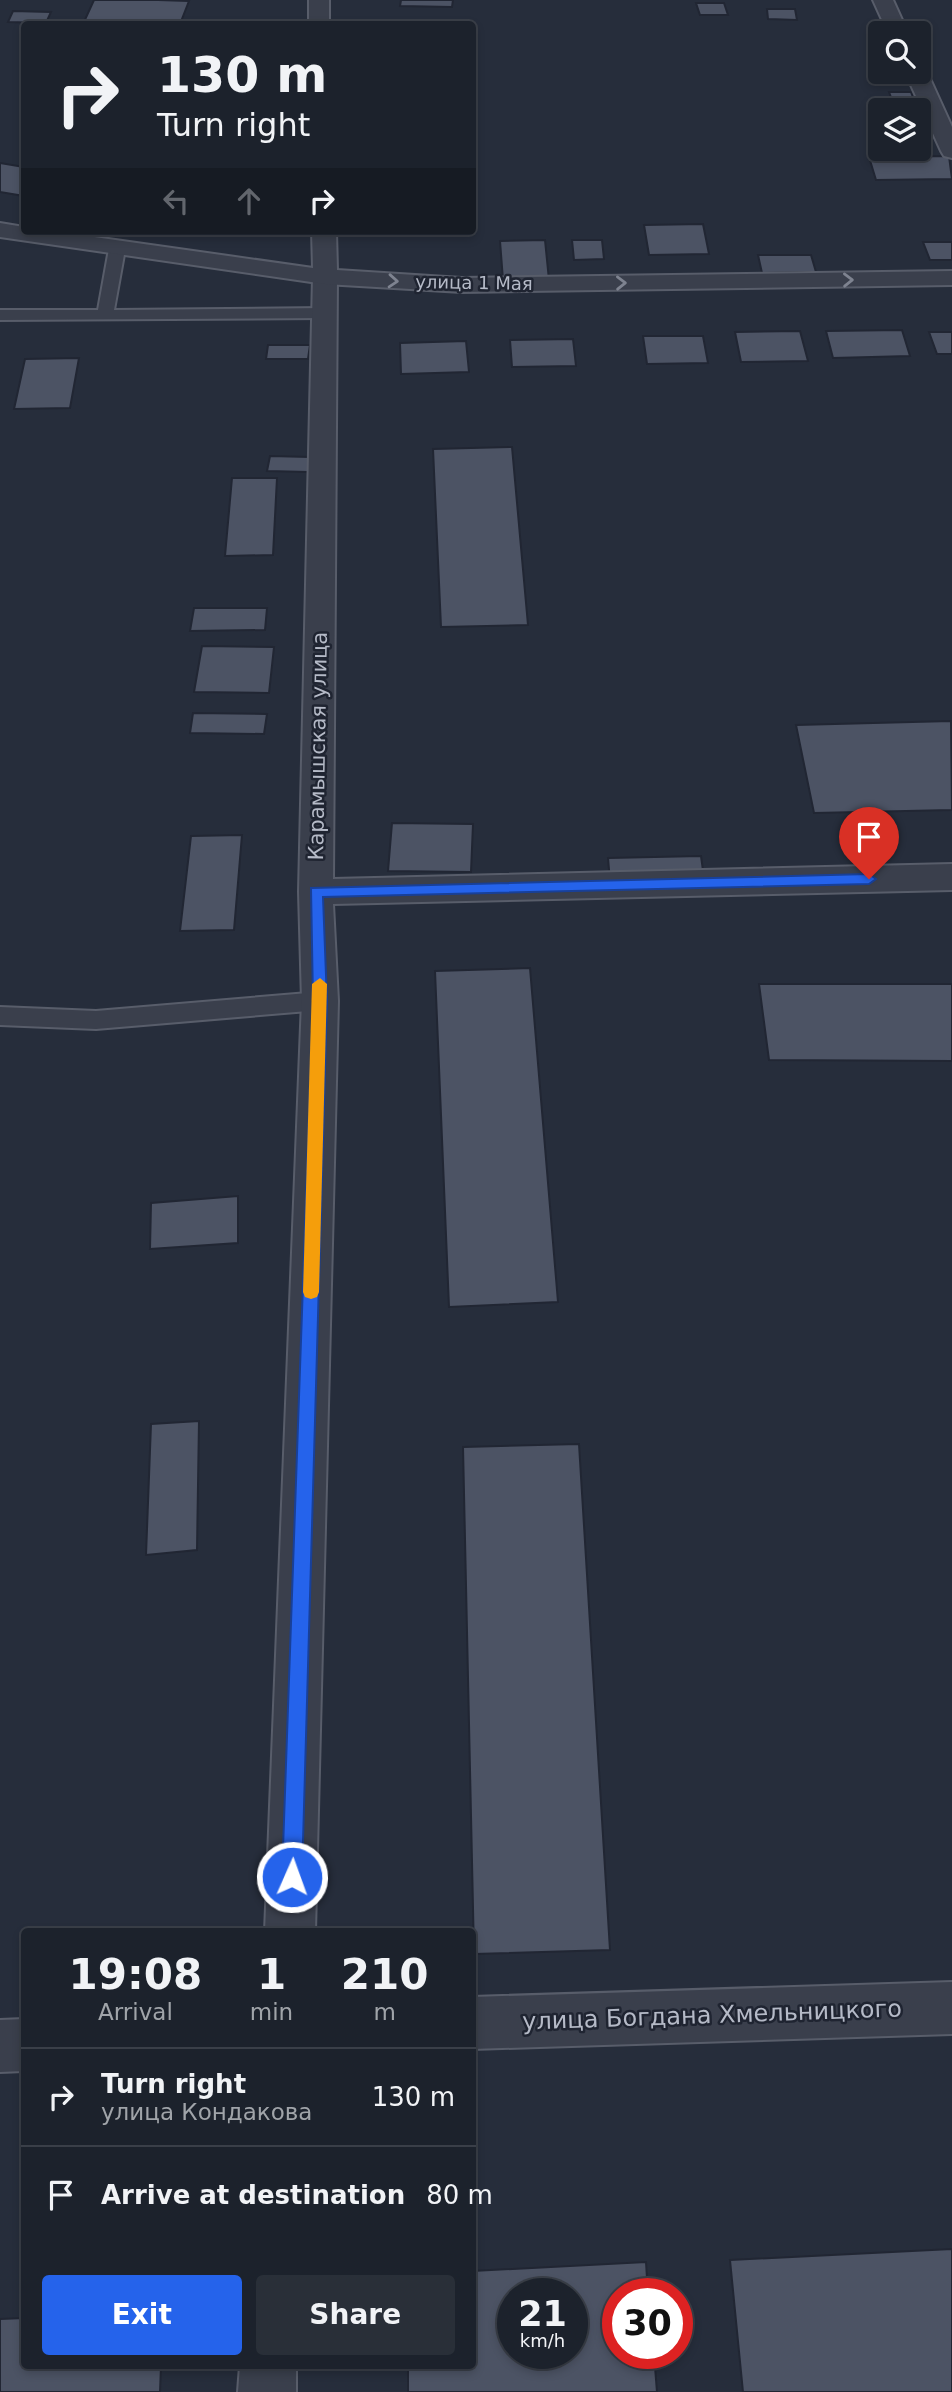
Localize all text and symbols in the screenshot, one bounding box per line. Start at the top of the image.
map controls [868,21,931,161]
button: search [868,21,931,84]
text: 130 m [157,47,327,104]
icon: right [42,49,133,140]
button: layers [868,98,931,161]
text: Turn right [157,106,310,144]
icon: left [157,182,195,220]
icon: ahead [230,182,268,220]
icon: right [303,182,341,220]
street label: улица 1 Мая [415,271,533,294]
one-way arrow [843,272,854,288]
one-way arrow [388,273,399,288]
one-way arrow [615,276,626,291]
street label: Карамышская улица [304,631,332,861]
pin [839,807,899,879]
icon: arrive [850,818,888,856]
position arrow [255,1840,329,1914]
text: 19:08 [69,1950,202,1999]
text: 1 [257,1950,286,1999]
text: 210 [341,1950,428,1999]
street label: улица Богдана Хмельницкого [522,1994,902,2036]
text: Arrival [98,1999,173,2025]
text: min [250,1999,293,2025]
text: m [373,1999,396,2025]
text: Turn right [101,2069,246,2099]
icon: right [42,2078,80,2116]
text: 130 m [372,2082,455,2112]
text: улица Кондакова [101,2099,312,2125]
icon: arrive [42,2176,80,2214]
text: Arrive at destination [101,2180,405,2210]
text: 80 m [426,2180,493,2210]
button: Exit [42,2275,242,2355]
button: Share [256,2275,455,2355]
speed limit sign: 30 [602,2278,693,2369]
text: 21 [518,2294,567,2334]
text: km/h [520,2330,565,2351]

